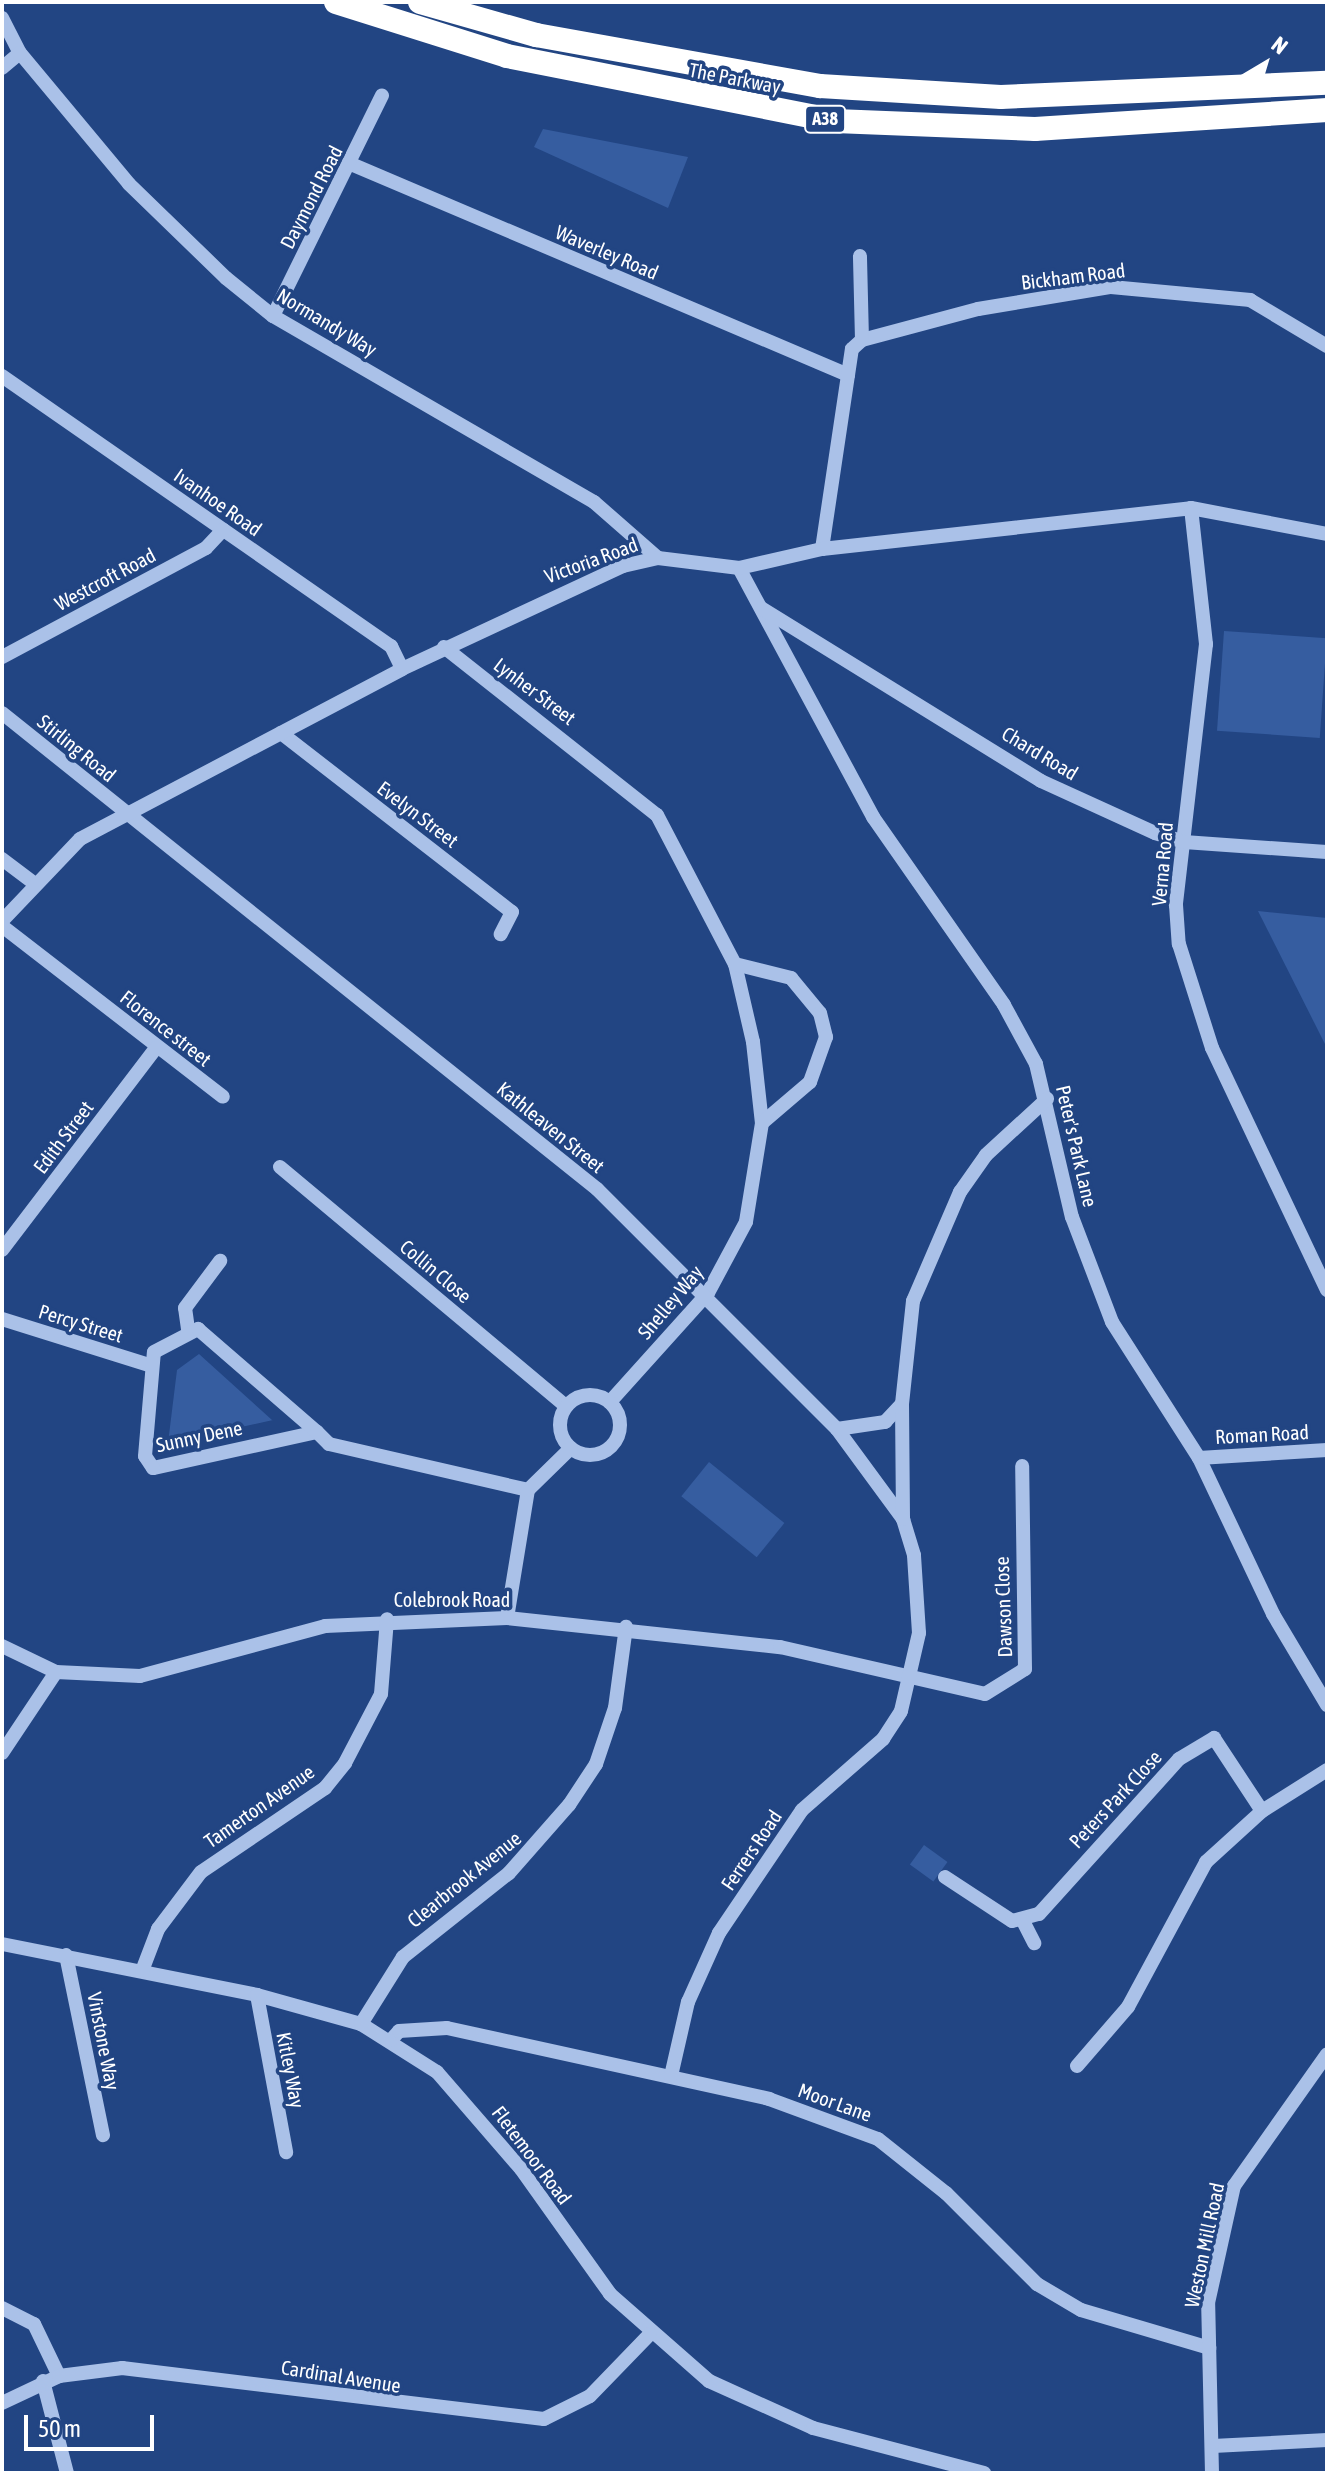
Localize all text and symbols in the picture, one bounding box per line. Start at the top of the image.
north arrow [1225,24,1305,104]
text: N [1267,31,1293,59]
street label: The Parkway [687,57,783,99]
road number: A38 [803,105,847,133]
street label: Daymond Road [275,141,347,253]
street label: Waverley Road [552,220,662,284]
street label: Bickham Road [1020,258,1126,294]
street label: Normandy Way [273,283,381,361]
street label: Ivanhoe Road [170,463,266,541]
street label: Victoria Road [541,532,641,588]
street label: Westcroft Road [51,542,159,616]
street label: Lynher Street [489,652,581,730]
street label: Stirling Road [33,709,121,787]
street label: Chard Road [998,721,1082,785]
street label: Evelyn Street [373,776,463,852]
street label: Verna Road [1146,821,1178,907]
street label: Florence street [116,985,216,1071]
street label: Kathleaven Street [493,1076,609,1178]
street label: Peter's Park Lane [1051,1083,1103,1209]
street label: Edith Street [28,1096,98,1178]
street label: Collin Close [395,1234,477,1308]
street label: Shelley Way [632,1260,708,1344]
street label: Percy Street [36,1299,126,1347]
street label: Sunny Dene [154,1415,244,1457]
street label: Roman Road [1215,1420,1309,1448]
street label: Dawson Close [989,1556,1017,1658]
street label: Colebrook Road [394,1587,510,1611]
street label: Peters Park Close [1064,1745,1166,1853]
street label: Tamerton Avenue [199,1759,319,1853]
street label: Ferrers Road [715,1805,787,1895]
street label: Clearbrook Avenue [402,1826,526,1932]
street label: Vinstone Way [83,1990,125,2092]
street label: Kitley Way [272,2030,310,2110]
street label: Moor Lane [795,2078,875,2126]
street label: Fletemoor Road [487,2101,577,2209]
street label: Weston Mill Road [1179,2180,1229,2310]
street label: Cardinal Avenue [280,2355,402,2397]
scale bar [28,2399,158,2449]
text: 50 m [38,2415,81,2442]

